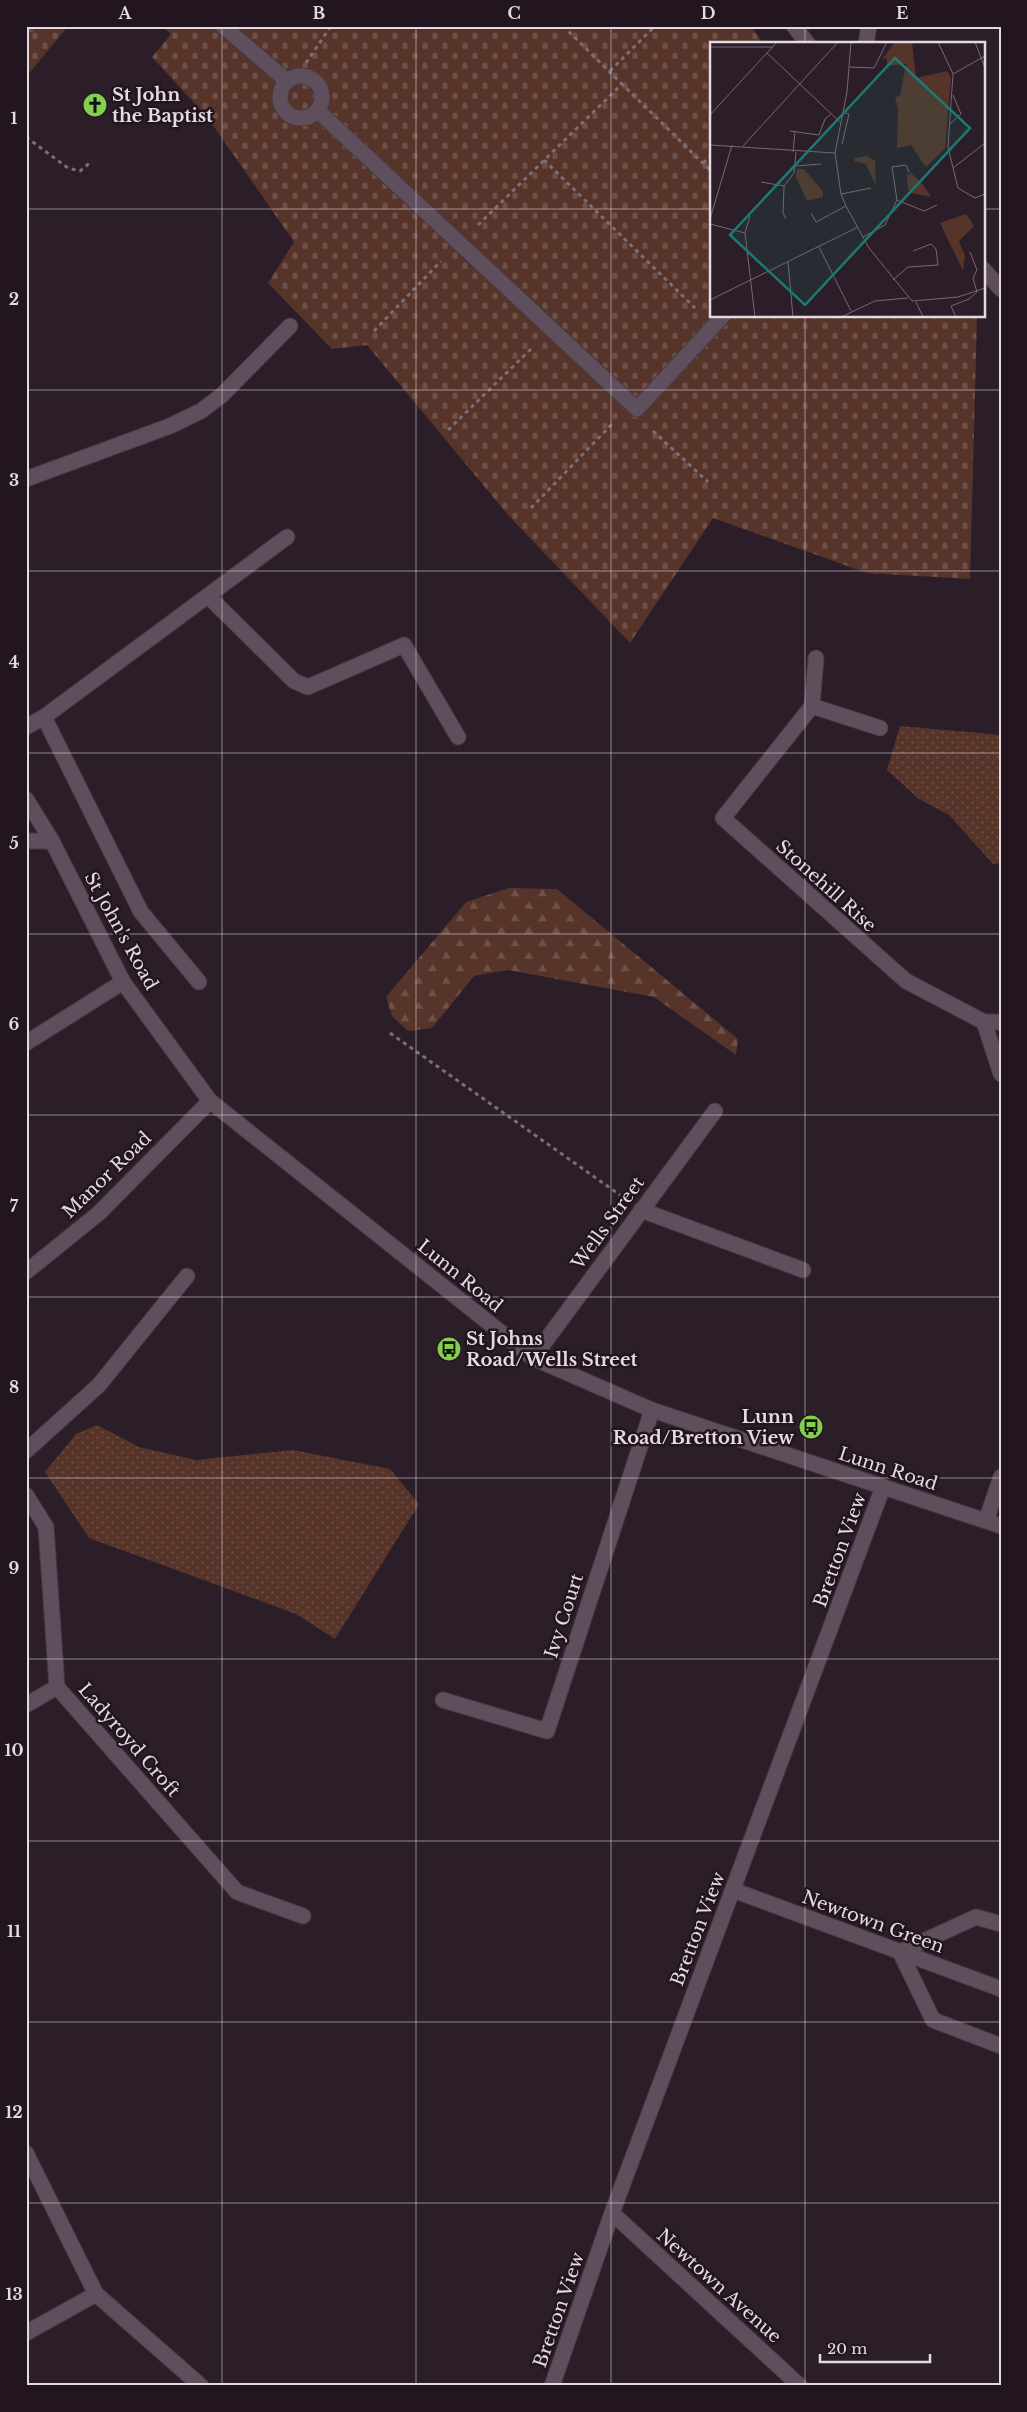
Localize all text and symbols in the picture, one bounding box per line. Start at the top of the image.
text: A [118,3,133,23]
text: B [313,3,326,23]
text: C [507,3,521,23]
text: D [701,3,715,23]
text: E [896,3,908,23]
inset map [710,42,984,318]
place label: St John the Baptist [112,84,213,127]
church icon: St John the Baptist [82,92,108,118]
text: 1 [11,108,18,128]
text: 2 [9,289,19,309]
text: 3 [9,470,19,490]
text: 4 [9,652,19,672]
text: 5 [9,833,19,853]
street label: Stonehill Rise [771,835,881,937]
street label: St John's Road [80,868,162,994]
text: 6 [9,1014,20,1034]
street label: Manor Road [58,1127,156,1223]
street label: Wells Street [566,1172,649,1274]
text: 7 [10,1196,19,1216]
street label: Lunn Road [413,1235,507,1317]
place label: St Johns Road/Wells Street [466,1328,637,1371]
bus stop icon: St Johns Road/Wells Street [436,1336,462,1362]
text: 8 [9,1377,19,1397]
place label: Lunn Road/Bretton View [613,1406,795,1449]
bus stop icon: Lunn Road/Bretton View [798,1414,824,1440]
street label: Lunn Road [836,1443,940,1495]
street label: Bretton View [809,1489,871,1610]
text: 9 [9,1558,20,1578]
street label: Ivy Court [540,1571,588,1661]
street label: Ladyroyd Croft [74,1679,185,1802]
text: 10 [4,1740,24,1760]
street label: Bretton View [666,1868,730,1989]
street label: Newtown Green [799,1886,947,1958]
text: 11 [7,1921,21,1941]
text: 12 [5,2102,23,2122]
street label: Newtown Avenue [652,2224,786,2348]
street label: Bretton View [529,2249,589,2370]
text: 13 [5,2284,23,2304]
scale bar [820,2332,930,2364]
text: 20 m [827,2339,867,2358]

